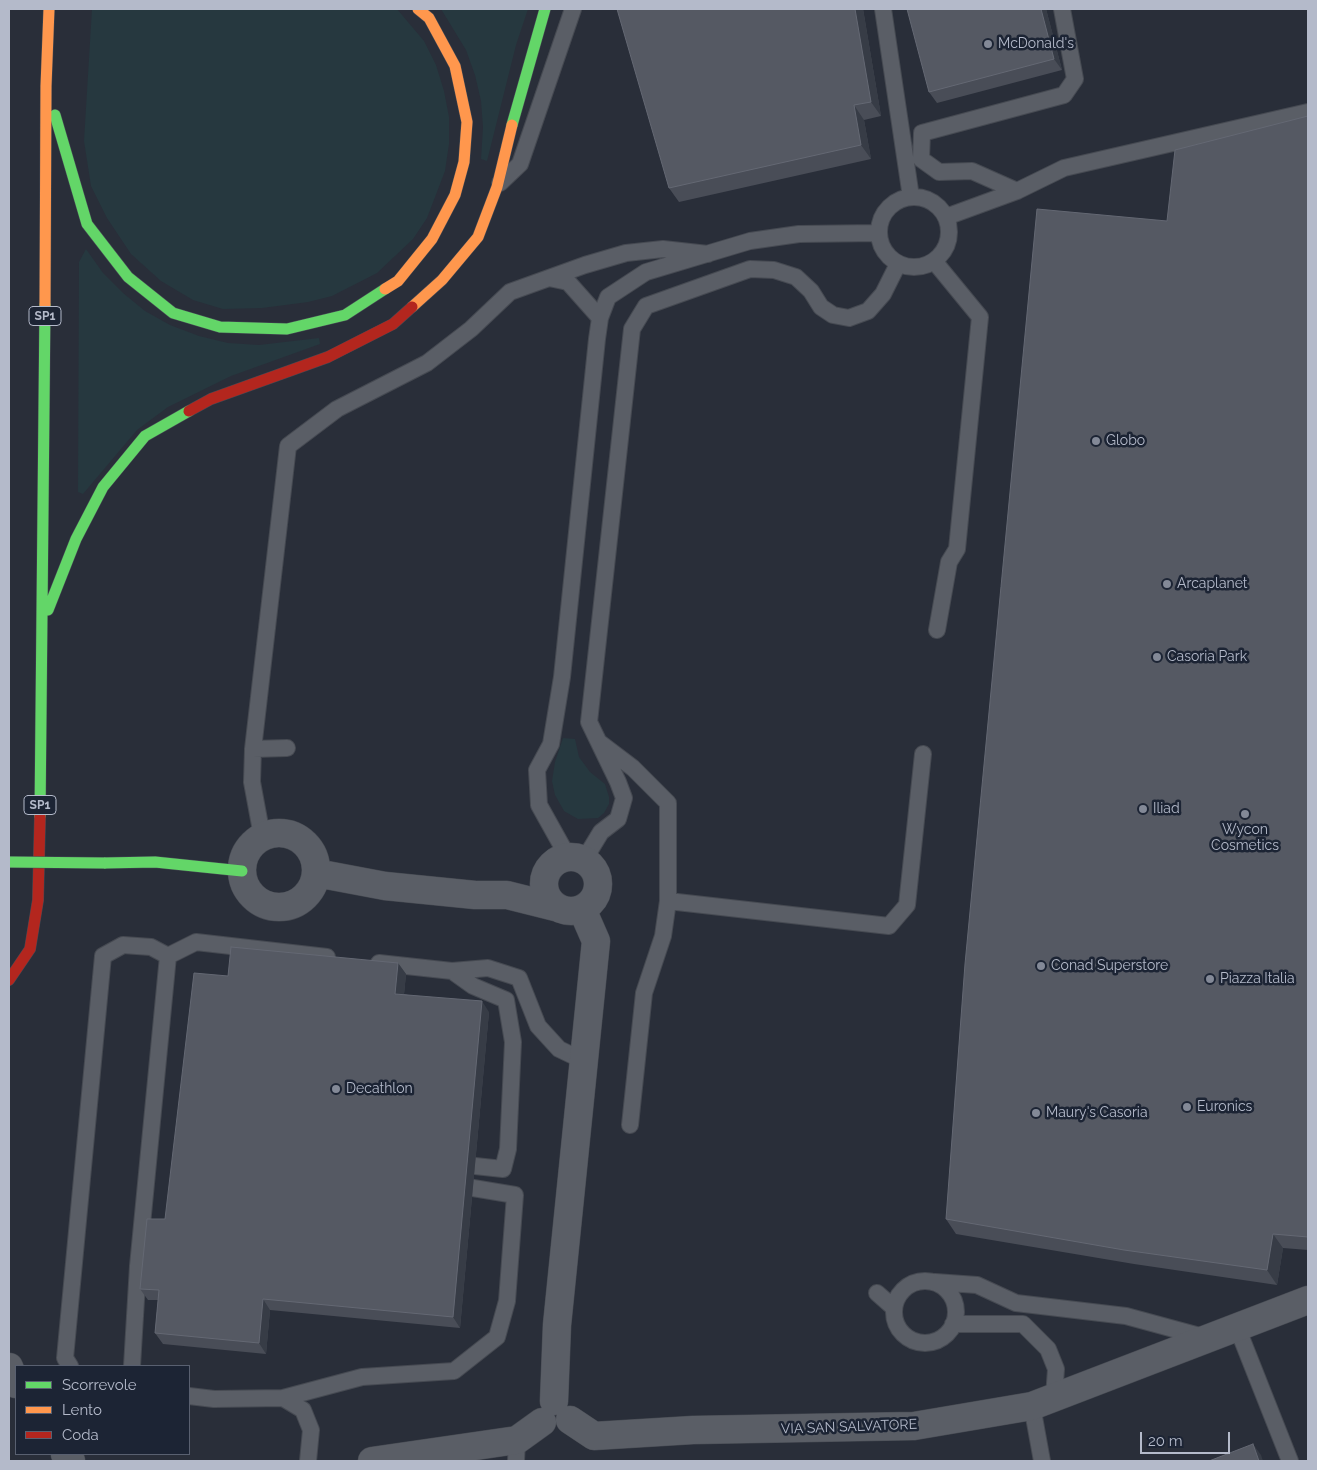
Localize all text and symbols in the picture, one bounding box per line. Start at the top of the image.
place label: McDonald's [998,36,1074,52]
marker: McDonald's [982,38,994,50]
road number: SP1 [29,306,61,326]
place label: Globo [1106,433,1145,449]
marker: Globo [1090,435,1102,447]
place label: Arcaplanet [1177,576,1248,592]
marker: Arcaplanet [1161,578,1173,590]
place label: Casoria Park [1167,649,1247,665]
marker: Casoria Park [1151,651,1163,663]
road number: SP1 [24,796,56,814]
place label: Iliad [1153,801,1180,817]
marker: Iliad [1137,803,1149,815]
marker: Wycon Cosmetics [1239,808,1251,820]
place label: Wycon Cosmetics [1211,822,1279,854]
place label: Conad Superstore [1051,958,1168,974]
marker: Conad Superstore [1035,960,1047,972]
place label: Piazza Italia [1220,971,1295,987]
marker: Piazza Italia [1204,973,1216,985]
place label: Decathlon [346,1081,413,1097]
marker: Decathlon [330,1083,342,1095]
place label: Euronics [1197,1099,1252,1115]
marker: Euronics [1181,1101,1193,1113]
place label: Maury's Casoria [1046,1105,1148,1121]
marker: Maury's Casoria [1030,1107,1042,1119]
legend [15,1365,190,1455]
text: Scorrevole [62,1376,137,1394]
text: Lento [62,1401,102,1419]
street label: VIA SAN SALVATORE [781,1416,917,1438]
scale bar [1142,1422,1232,1454]
text: Coda [62,1426,99,1444]
text: 20 m [1148,1432,1183,1450]

